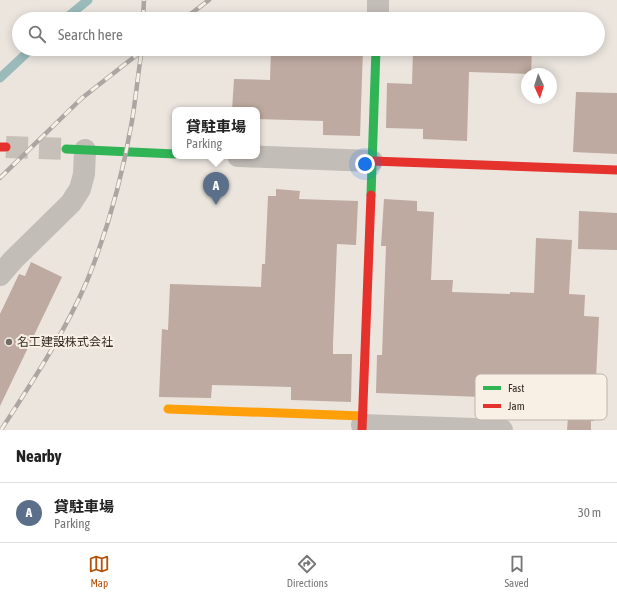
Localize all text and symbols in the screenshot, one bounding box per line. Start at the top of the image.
search box [12,12,605,56]
icon: search [26,23,48,45]
text: Search here [58,26,123,43]
north arrow [521,68,557,104]
popup [172,107,260,159]
text: 貸駐車場 [186,118,246,135]
text: Parking [186,136,222,151]
your location [355,154,375,174]
pin: A [203,172,229,205]
place label: 名工建設株式会社 [17,335,113,349]
marker: 名工建設株式会社 [4,337,14,347]
legend [475,374,607,420]
text: Fast [508,382,524,394]
text: Jam [508,400,525,412]
text: Nearby [16,446,62,466]
text: 貸駐車場 [54,498,114,515]
text: A [26,505,32,520]
text: 30 m [578,505,601,520]
text: Parking [54,516,90,531]
tab: Map [88,553,110,589]
tab: Directions [287,553,328,589]
tab: Saved [504,553,529,589]

